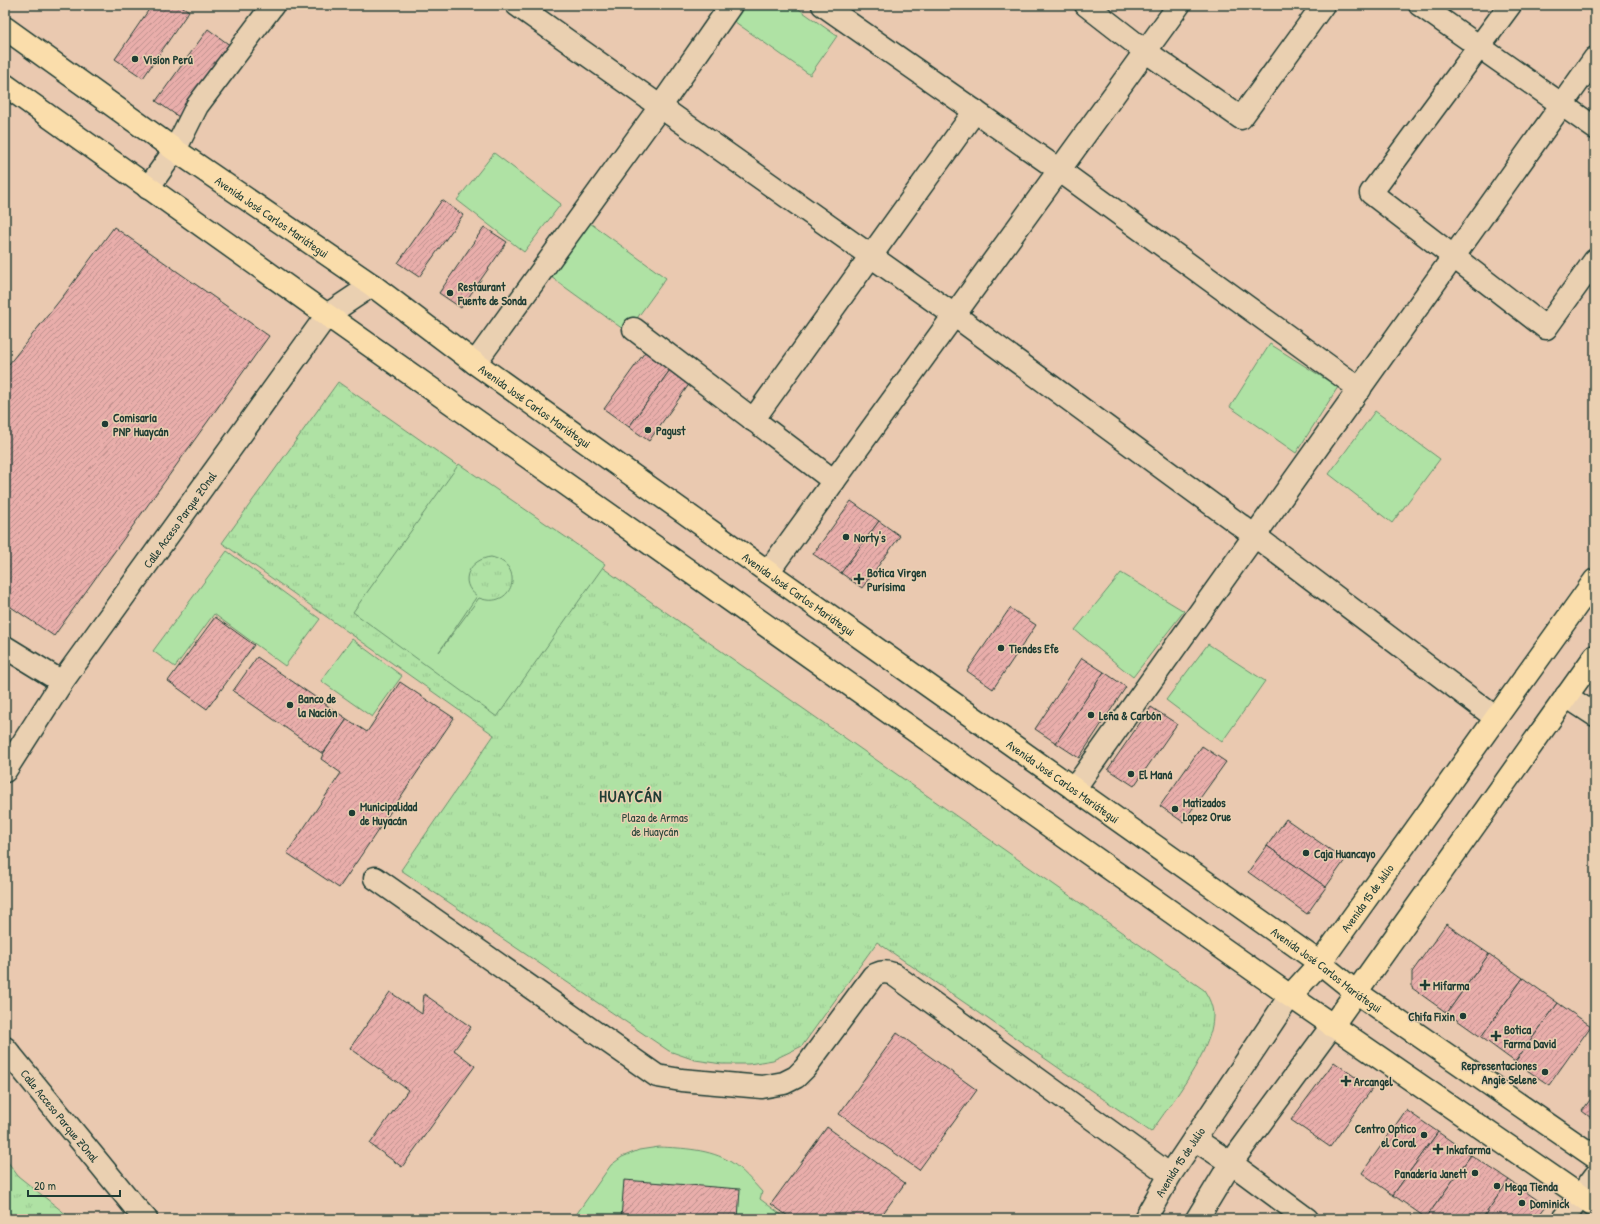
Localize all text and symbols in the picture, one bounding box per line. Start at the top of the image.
place label: Visíon Perú [143,51,193,68]
marker: Visíon Perú [130,54,140,64]
street label: Avenida José Carlos Mariátegui [212,172,332,262]
place label: Restaurant Fuente de Sonda [457,278,527,309]
marker: Restaurant Fuente de Sonda [445,288,455,298]
street label: Avenida José Carlos Mariátegui [475,360,595,452]
place label: Comisaría PNP Huaycán [113,409,169,441]
marker: Comisaría PNP Huaycán [100,419,110,429]
place label: Pagust [656,422,686,440]
marker: Pagust [643,425,653,435]
street label: Calle Acceso Parque ZOnal [139,467,220,571]
place label: Norty's [854,529,886,547]
marker: Norty's [841,532,851,542]
street label: Avenida José Carlos Mariátegui [739,548,859,640]
place label: Botica Virgen Purísima [867,564,927,595]
marker: Botica Virgen Purísima [854,574,864,584]
place label: Tiendes Efe [1008,640,1059,657]
marker: Tiendes Efe [996,643,1006,653]
place label: Banco de la Nación [298,690,338,721]
marker: Banco de la Nación [285,700,295,710]
place label: Leña & Carbón [1099,707,1162,724]
marker: Leña & Carbón [1086,710,1096,720]
street label: Avenida José Carlos Mariátegui [1004,735,1123,827]
place label: El Maná [1139,766,1173,783]
marker: El Maná [1126,769,1136,779]
district label: HUAYCÁN [599,785,663,807]
place label: Matizados Lopez Orue [1183,794,1231,826]
place label: Municipalidad de Huyacán [360,798,418,830]
marker: Matizados Lopez Orue [1170,804,1180,814]
marker: Municipalidad de Huyacán [347,808,357,818]
park label: Plaza de Armas de Huaycán [622,809,689,840]
place label: Caja Huancayo [1314,845,1376,863]
marker: Caja Huancayo [1301,848,1311,858]
street label: Avenida 15 de Julio [1337,860,1397,935]
street label: Avenida José Carlos Mariátegui [1268,923,1386,1016]
place label: Mifarma [1433,977,1470,994]
marker: Mifarma [1420,980,1430,990]
place label: Chifa Fixin [1408,1008,1456,1025]
marker: Chifa Fixin [1458,1011,1468,1021]
place label: Botica Farma David [1503,1021,1556,1052]
marker: Botica Farma David [1491,1031,1501,1041]
place label: Representaciones Angie Selene [1462,1057,1537,1089]
street label: Calle Acceso Parque ZOnal [17,1065,104,1166]
marker: Representaciones Angie Selene [1540,1067,1550,1077]
place label: Arcangel [1354,1073,1393,1091]
marker: Arcangel [1341,1076,1351,1086]
place label: Centro Optico el Coral [1355,1120,1417,1151]
street label: Avenida 15 de Julio [1151,1123,1209,1200]
marker: Centro Optico el Coral [1419,1130,1429,1140]
place label: Inkafarma [1446,1141,1491,1158]
marker: Inkafarma [1433,1144,1443,1154]
place label: Panadería Janett [1395,1165,1468,1182]
marker: Panadería Janett [1470,1168,1480,1178]
scale bar [28,1172,120,1198]
text: 20 m [34,1177,56,1194]
place label: Mega Tienda [1505,1178,1558,1196]
marker: Mega Tienda [1492,1181,1502,1191]
place label: Dominick [1530,1195,1569,1212]
marker: Dominick [1517,1198,1527,1208]

